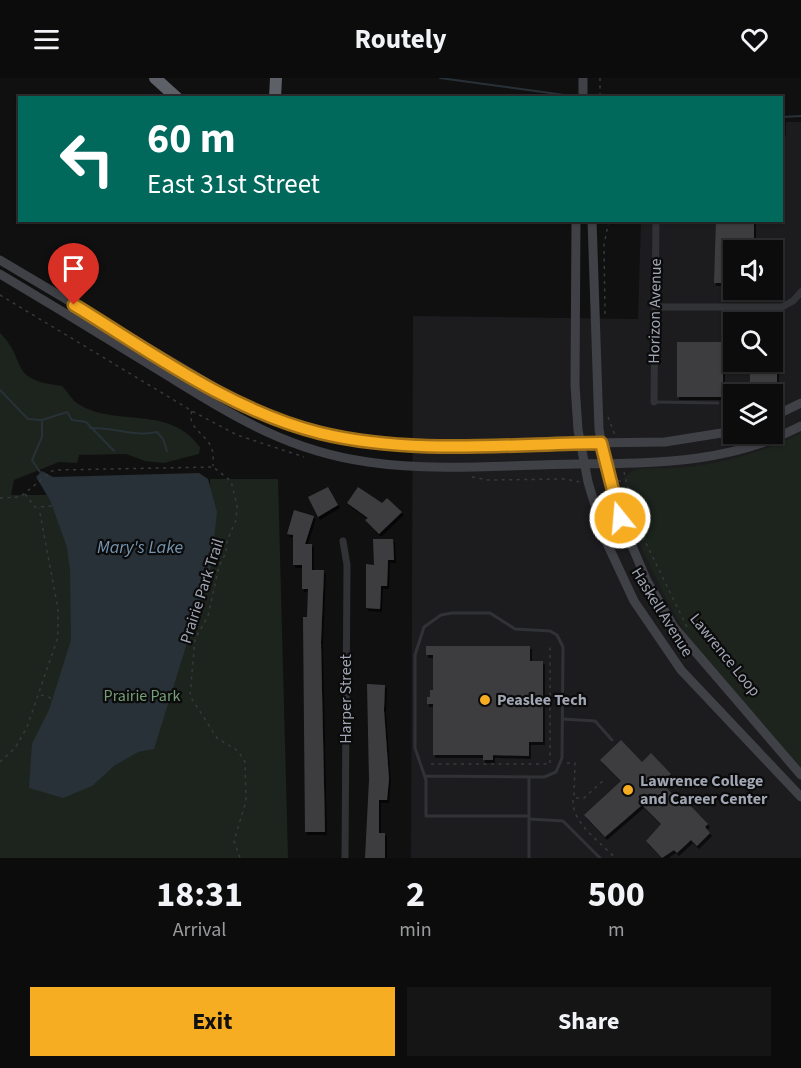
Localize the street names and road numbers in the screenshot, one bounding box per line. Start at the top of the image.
street label: Horizon Avenue [643,258,667,364]
street label: Prairie Park Trail [175,536,229,646]
street label: Haskell Avenue [626,563,698,661]
street label: Lawrence Loop [685,609,766,701]
street label: Harper Street [335,654,357,744]

